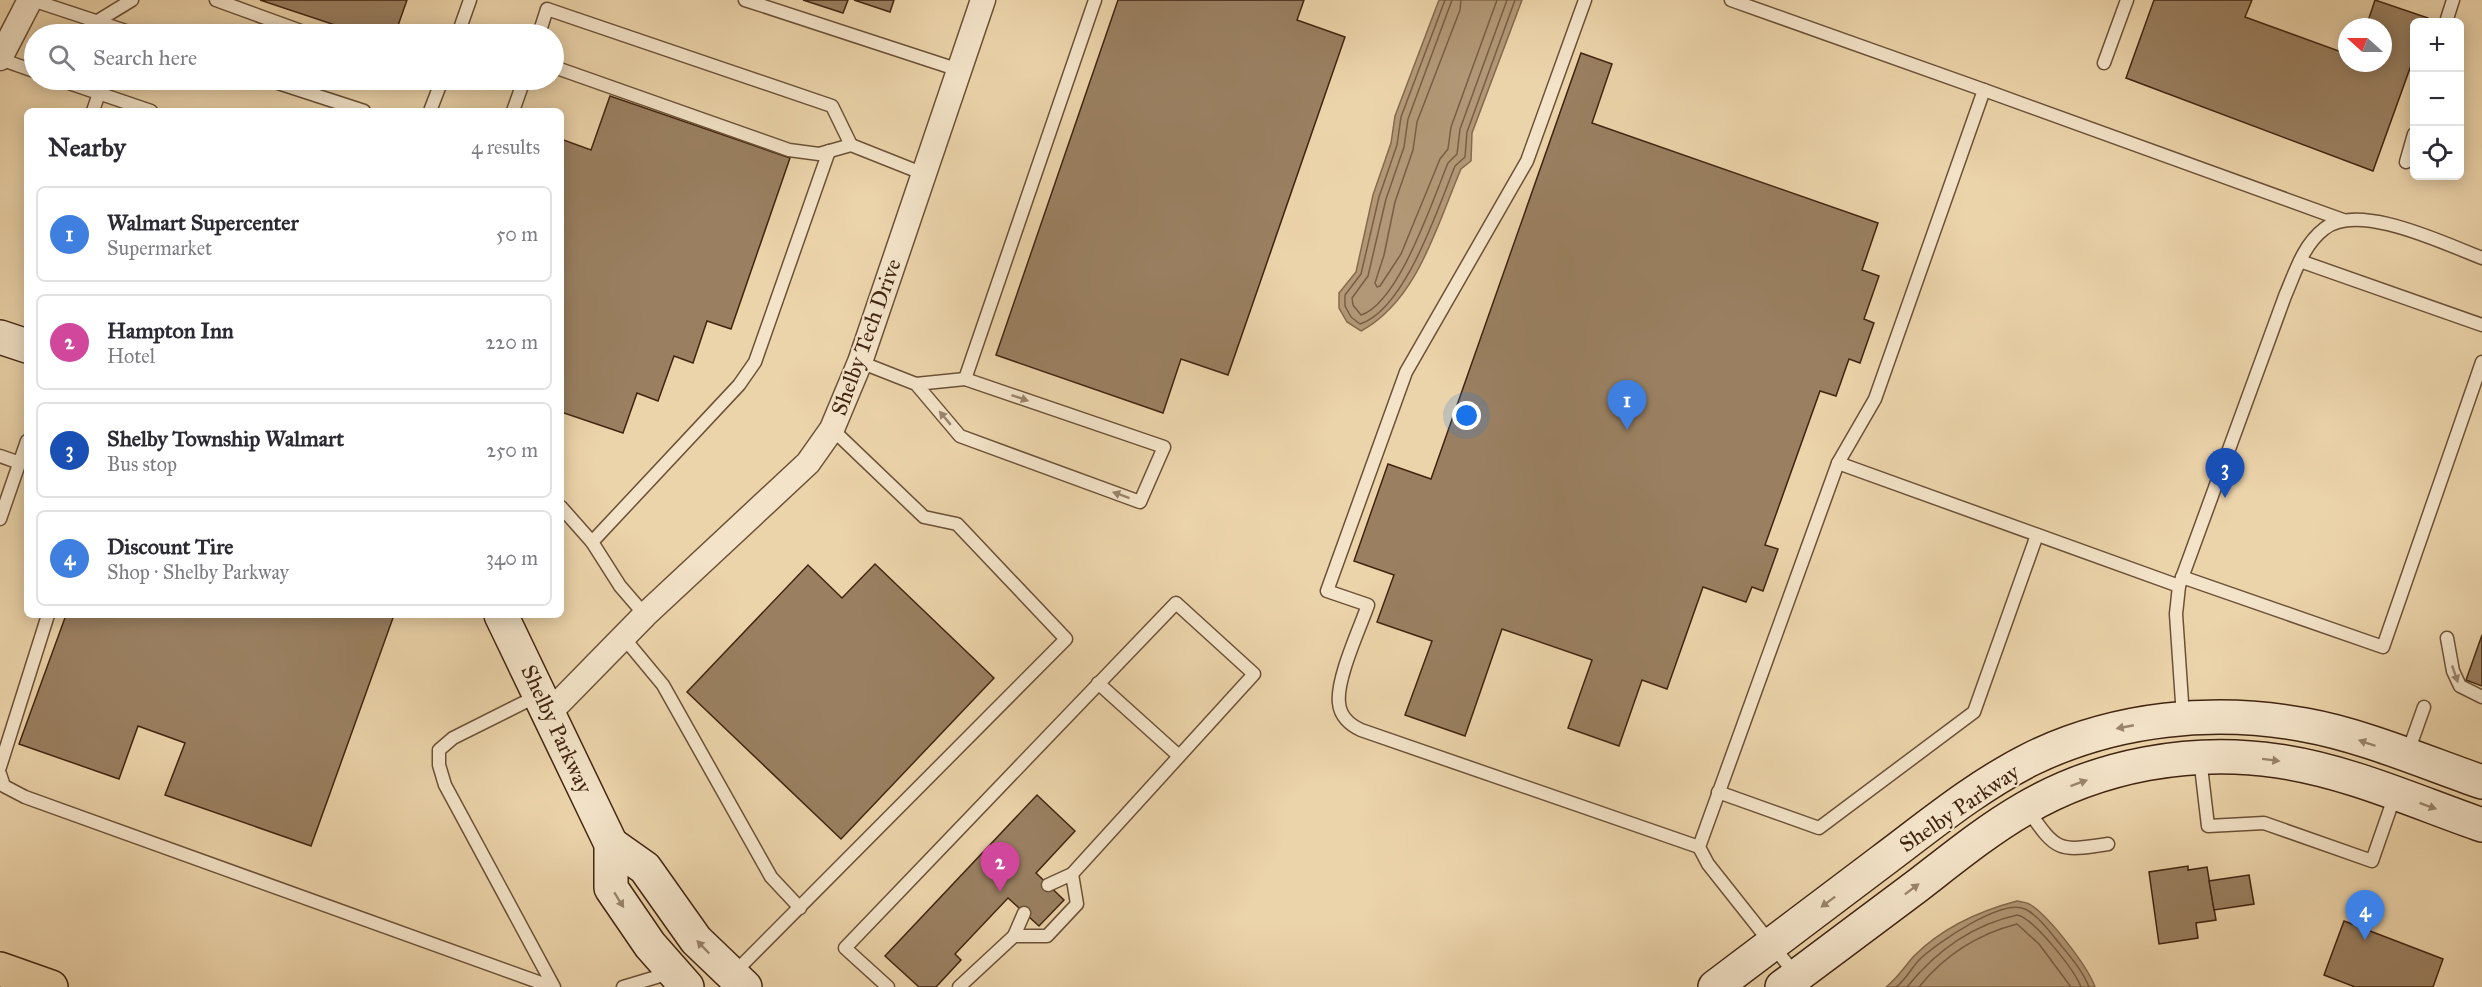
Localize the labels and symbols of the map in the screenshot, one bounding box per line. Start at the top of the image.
north arrow [2338,18,2392,72]
street label: Shelby Tech Drive [825,255,907,419]
pin: 1 [1608,380,1646,430]
one-way arrow [1011,393,1029,403]
your location [1452,401,1481,430]
one-way arrow [939,411,952,426]
pin: 3 [2206,448,2244,498]
one-way arrow [1112,490,1130,500]
street label: Shelby Parkway [515,660,599,798]
one-way arrow [2451,666,2461,684]
one-way arrow [2115,723,2134,732]
one-way arrow [2358,737,2376,747]
one-way arrow [2261,755,2280,765]
street label: Shelby Parkway [1894,758,2025,858]
one-way arrow [2070,778,2088,788]
one-way arrow [2419,802,2437,812]
pin: 2 [980,842,1020,892]
one-way arrow [1904,883,1920,895]
pin: 4 [2346,890,2384,940]
one-way arrow [614,892,625,908]
one-way arrow [1820,895,1836,908]
one-way arrow [696,940,710,954]

